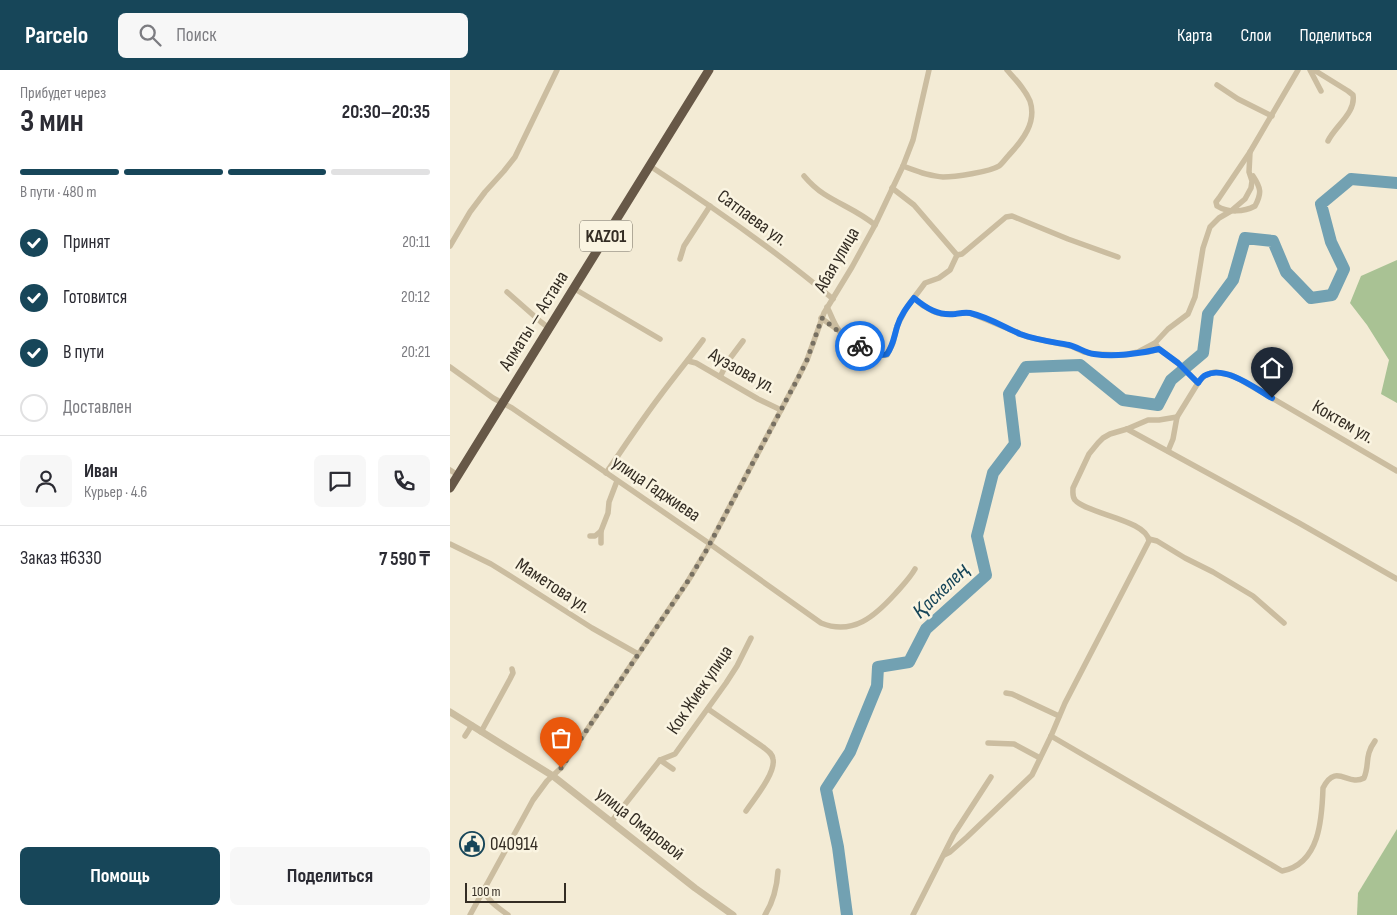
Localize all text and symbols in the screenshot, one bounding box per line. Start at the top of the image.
search box [118,13,468,58]
text: Parcelo [25,21,88,50]
icon: search [136,21,164,49]
text: Поиск [176,24,216,47]
text: Карта [1177,25,1213,46]
text: Слои [1241,25,1272,46]
text: Поделиться [1300,25,1372,46]
text: Прибудет через [20,84,106,103]
text: 20:30–20:35 [342,101,430,124]
text: 3 мин [20,102,84,141]
text: В пути · 480 m [20,183,97,202]
street label: Сатпаева ул. [712,185,792,251]
road number: KАZ01 [580,220,632,252]
street label: Абая улица [809,223,865,298]
icon: check [20,229,48,257]
text: Принят [63,231,110,254]
text: 20:11 [402,233,430,252]
street label: Алматы — Астана [494,267,574,376]
icon: check [20,284,48,312]
text: Готовится [63,286,127,309]
text: 20:12 [401,288,430,307]
courier [835,321,885,371]
icon: bike [846,332,874,360]
icon: check [20,339,48,367]
text: В пути [63,341,104,364]
text: 20:21 [401,343,430,362]
street label: Ауэзова ул. [704,343,780,399]
pin [1251,347,1293,398]
icon: home [1258,354,1286,382]
street label: Коктем ул. [1308,395,1378,449]
text: Доставлен [63,396,132,419]
street label: улица Гаджиева [607,451,705,527]
button: person [20,455,72,507]
button: chat [314,455,366,507]
button: phone [378,455,430,507]
text: Иван [84,460,118,483]
text: Курьер · 4.6 [84,483,147,502]
text: Заказ #6330 [20,547,102,570]
text: 7 590 ₸ [379,548,430,571]
street label: Маметова ул. [511,553,595,619]
water label: Қаскелең [908,558,974,624]
street label: Кок Жиек улица [662,641,738,739]
pin [540,717,582,768]
icon: bag [547,724,575,752]
street label: улица Омаровой [591,782,689,866]
public building icon: 040914 [459,831,485,857]
place label: 040914 [490,833,538,856]
button: Помощь [20,847,220,905]
button: Поделиться [230,847,430,905]
scale bar [465,880,566,903]
text: 100 m [472,883,501,900]

